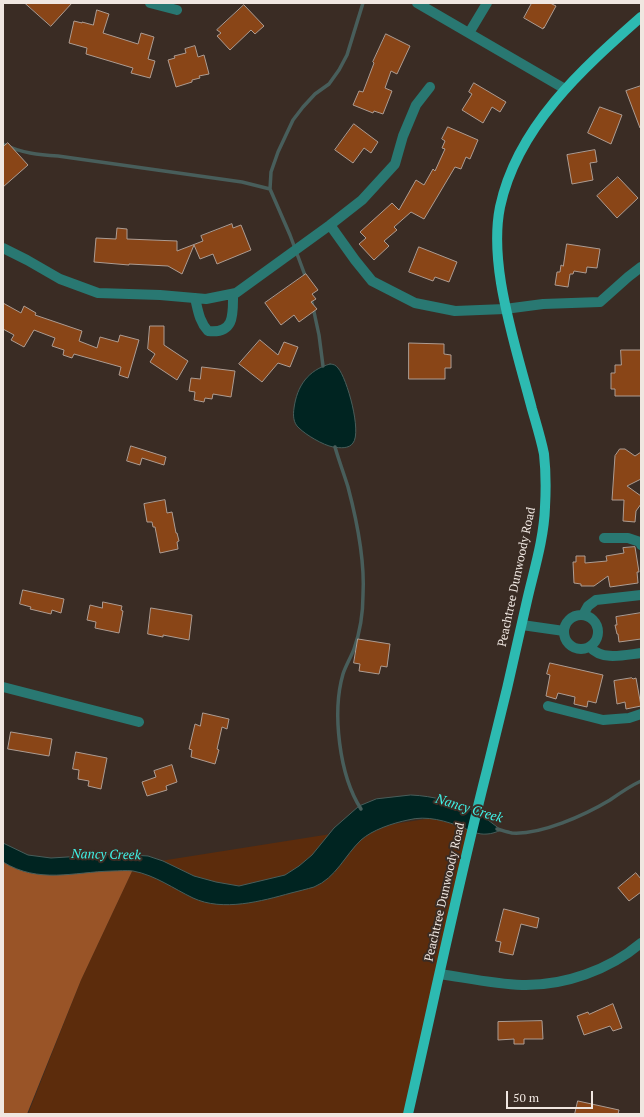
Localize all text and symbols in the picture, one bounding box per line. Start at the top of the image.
street label: Peachtree Dunwoody Road [495,506,539,648]
water label: Nancy Creek [433,791,505,827]
street label: Peachtree Dunwoody Road [422,821,468,963]
water label: Nancy Creek [71,847,141,863]
scale bar [508,1083,595,1109]
text: 50 m [513,1090,539,1105]

